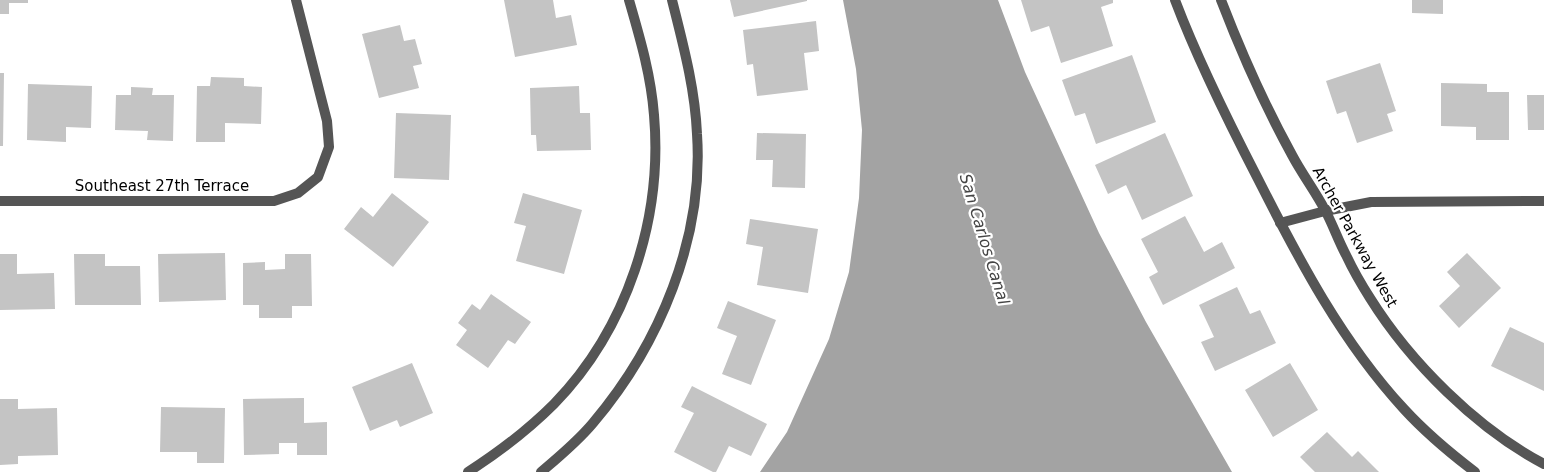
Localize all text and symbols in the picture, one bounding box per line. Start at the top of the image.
street label: Archer Parkway West [1309,163,1401,311]
water label: San Carlos Canal [956,171,1014,307]
street label: Southeast 27th Terrace [75,177,249,195]

